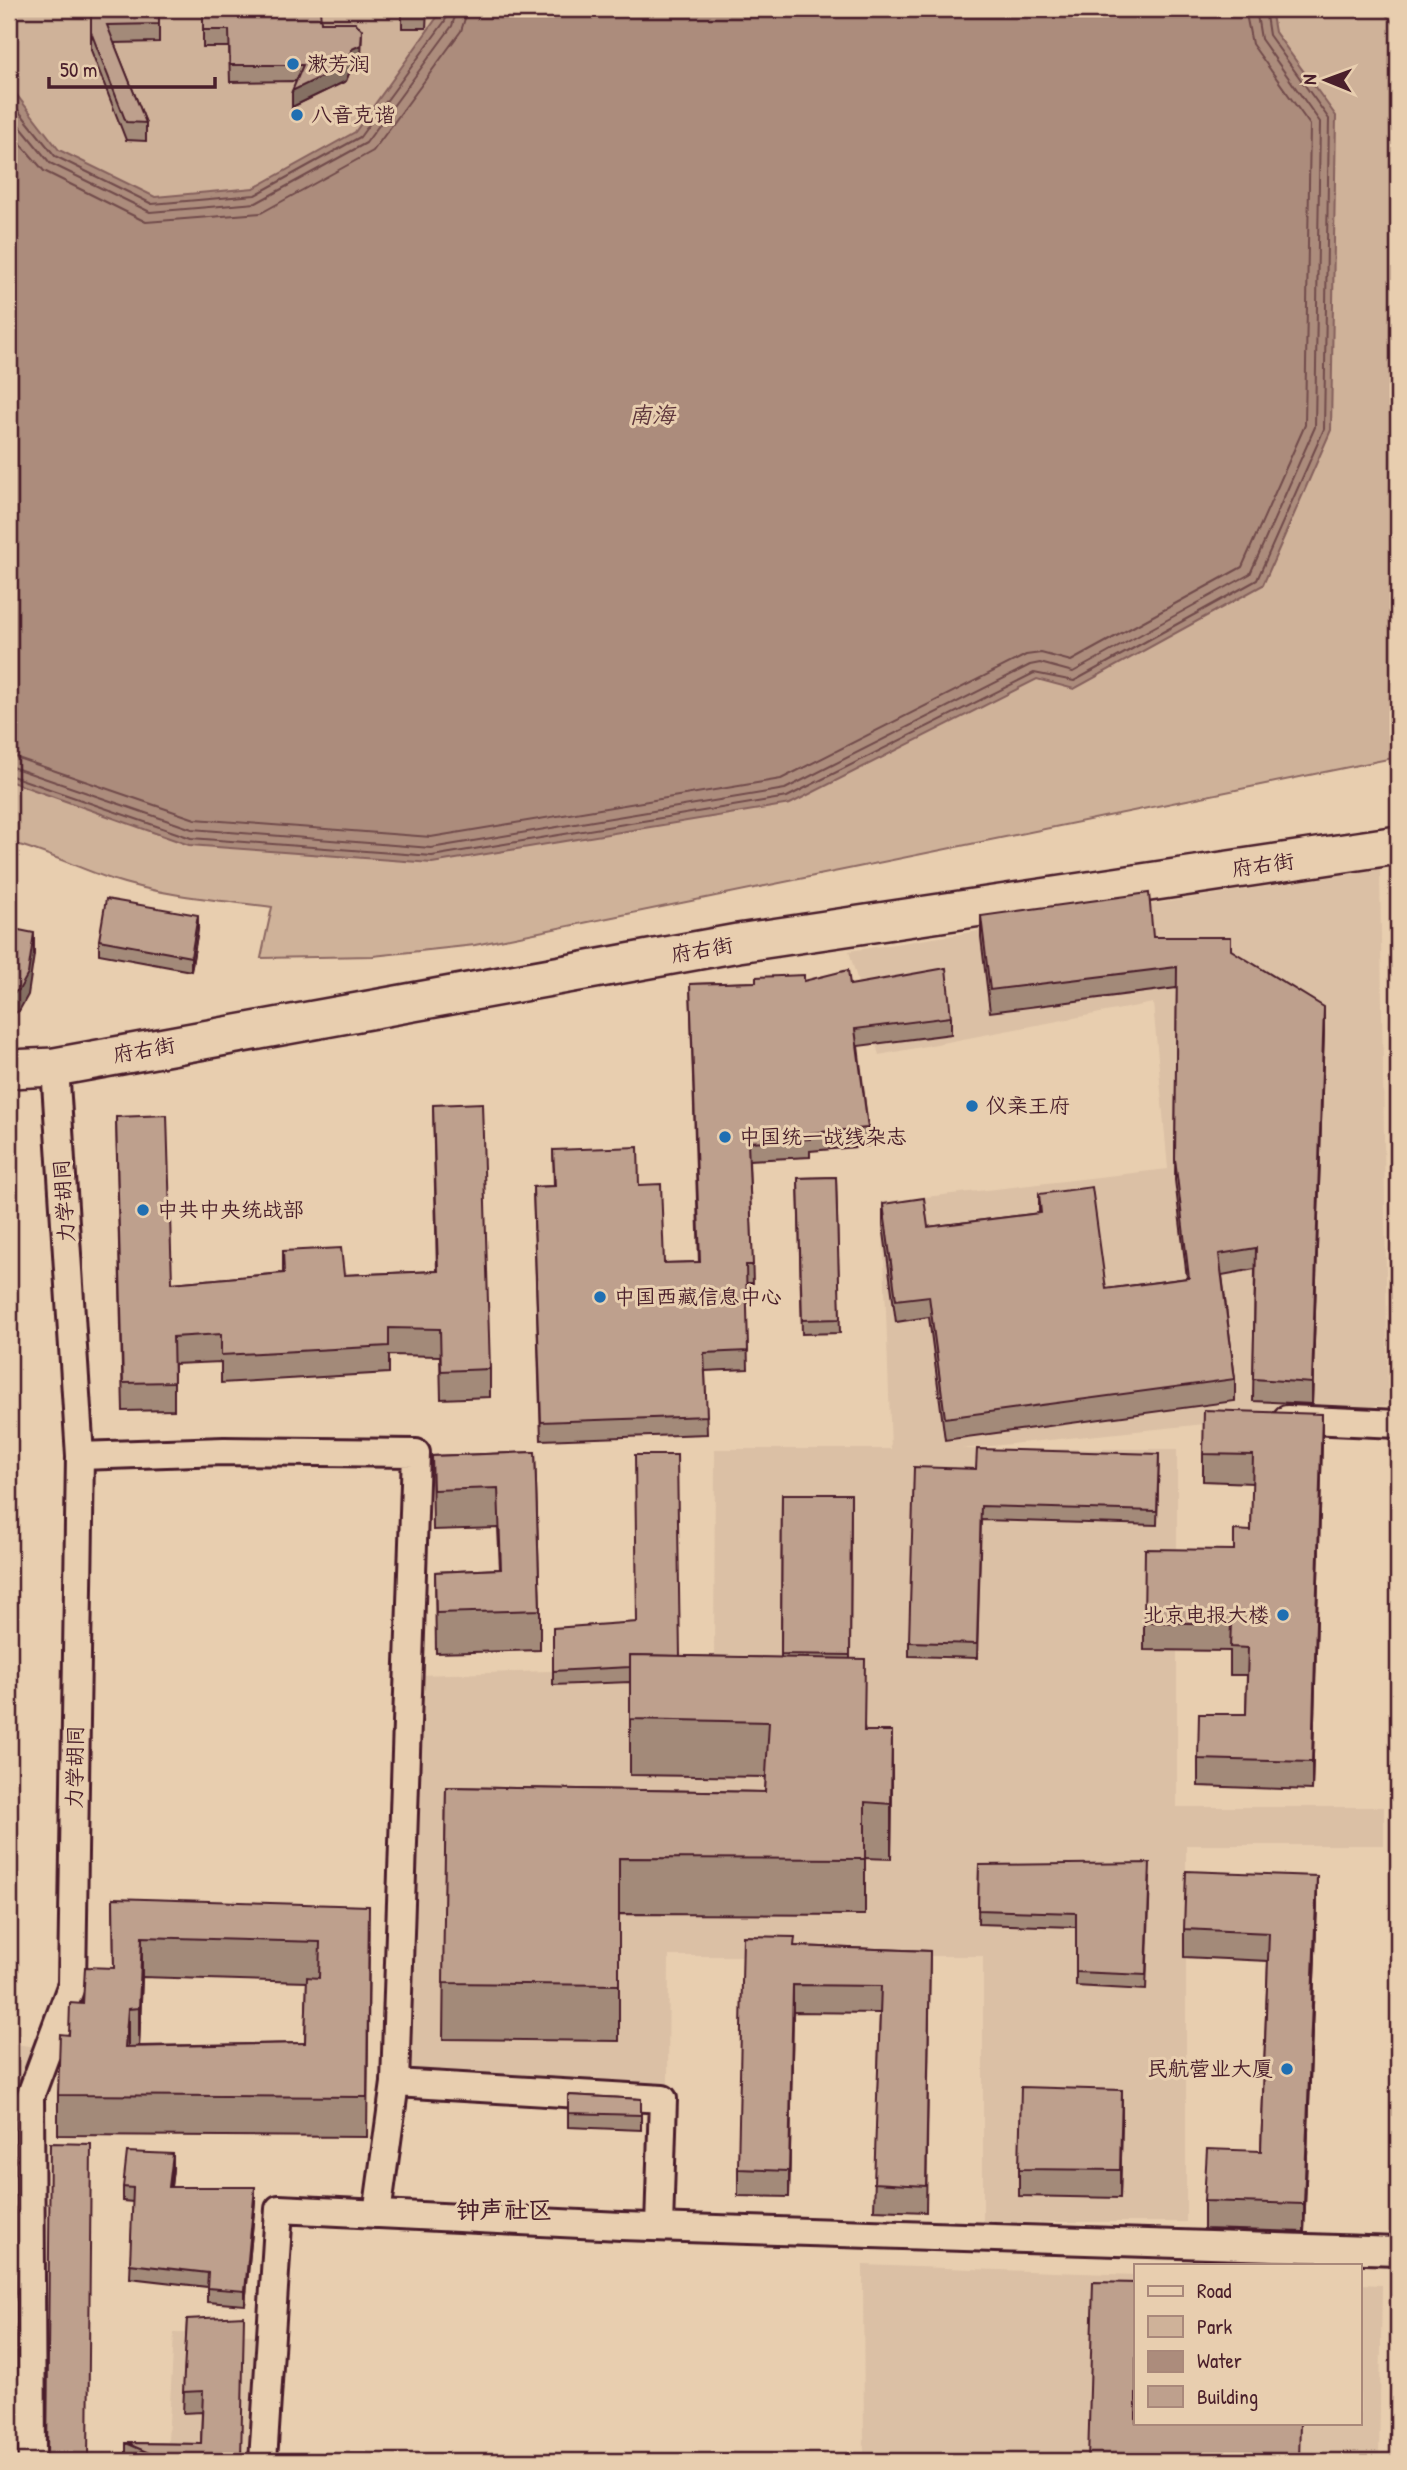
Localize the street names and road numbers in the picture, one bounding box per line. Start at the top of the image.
street label: 府右街 [1230,846,1296,883]
street label: 府右街 [668,930,735,969]
street label: 府右街 [110,1030,177,1069]
street label: 力学胡同 [46,1158,81,1244]
street label: 力学胡同 [59,1725,90,1809]

